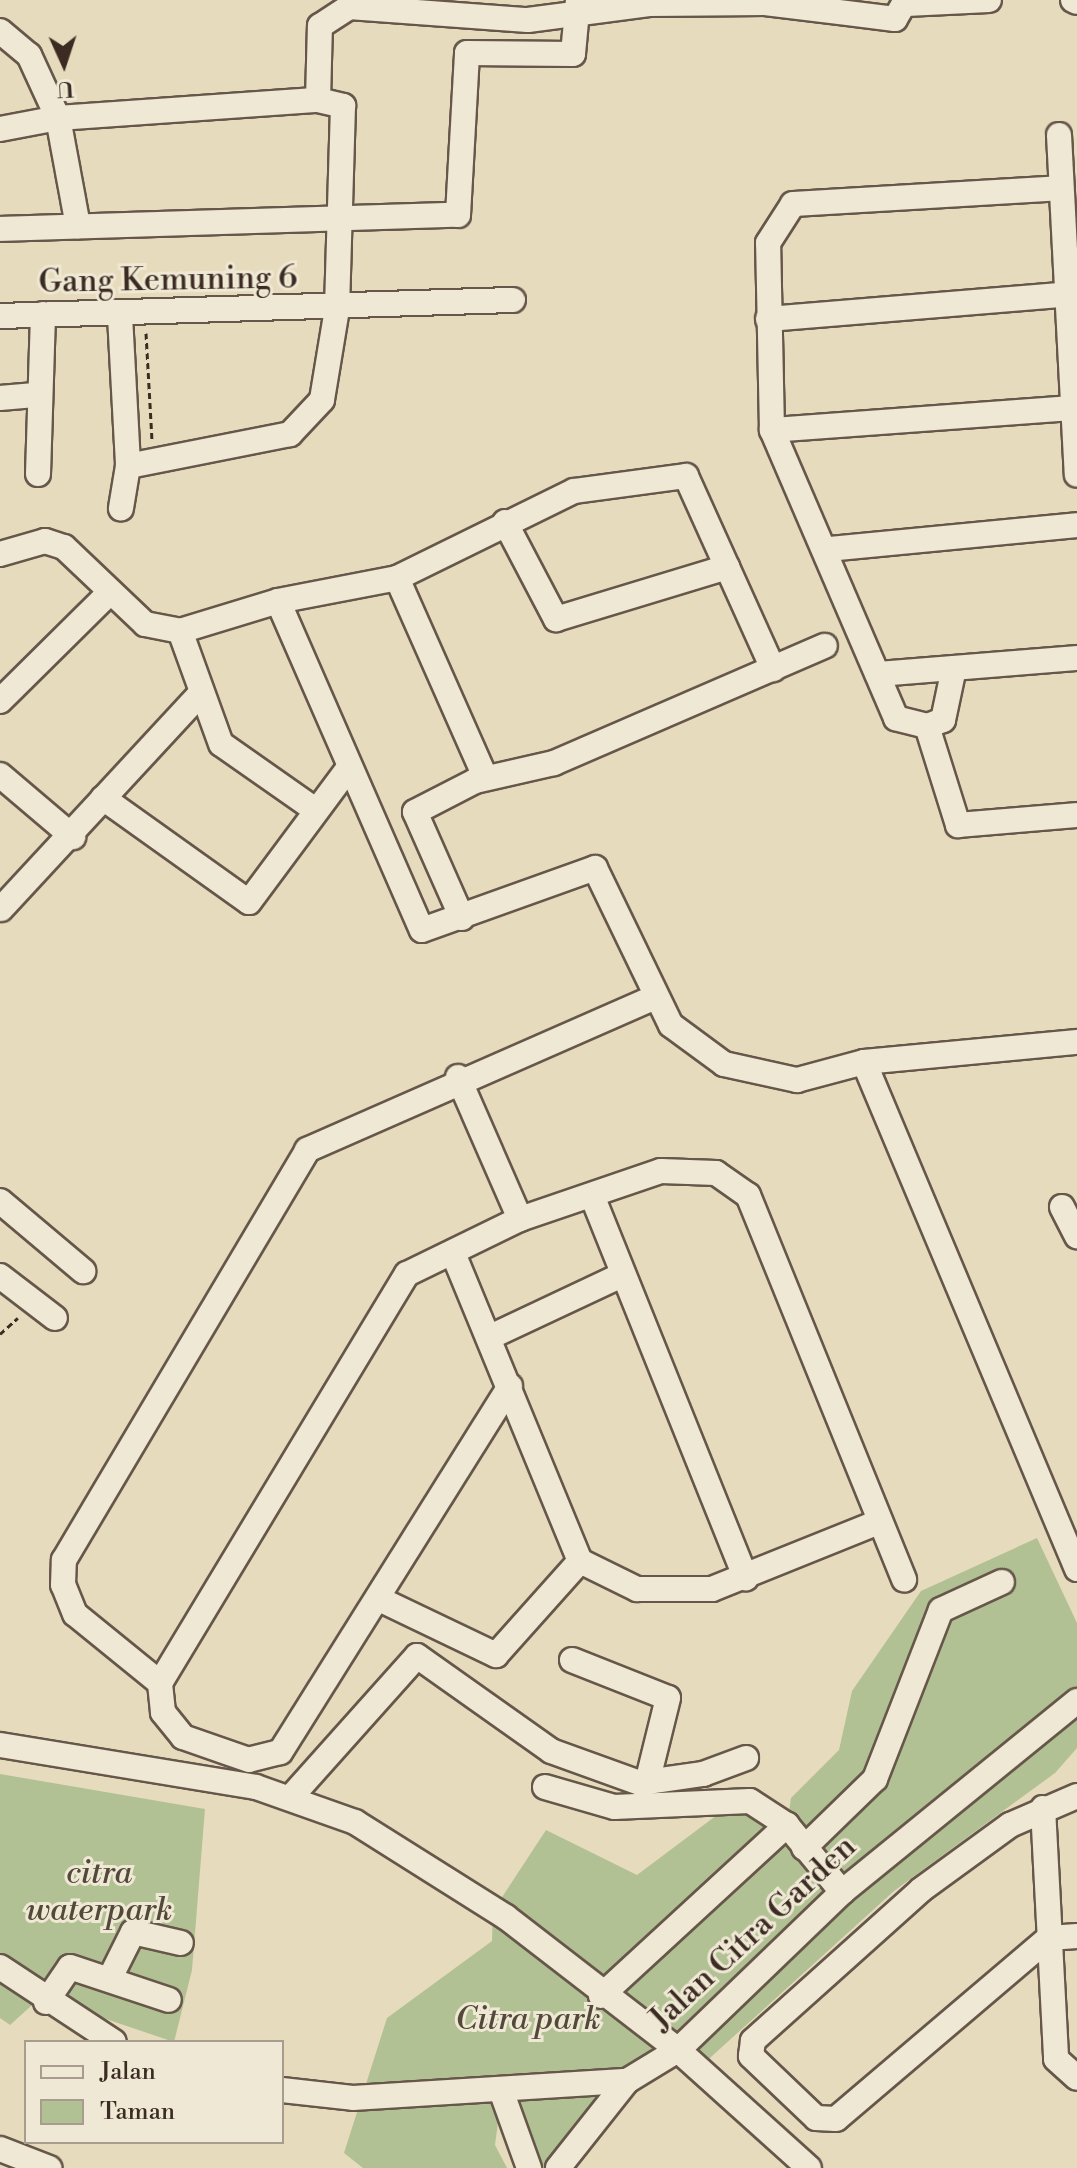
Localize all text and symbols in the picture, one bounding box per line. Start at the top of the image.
north arrow [24,24,104,104]
text: U [56,75,74,102]
street label: Gang Kemuning 6 [38,259,298,301]
street label: Jalan Citra Garden [642,1828,864,2038]
park label: citra waterpark [25,1855,173,1930]
park label: Citra park [455,2000,601,2038]
legend [24,2040,284,2144]
text: Jalan [100,2057,156,2087]
text: Taman [100,2097,175,2127]

